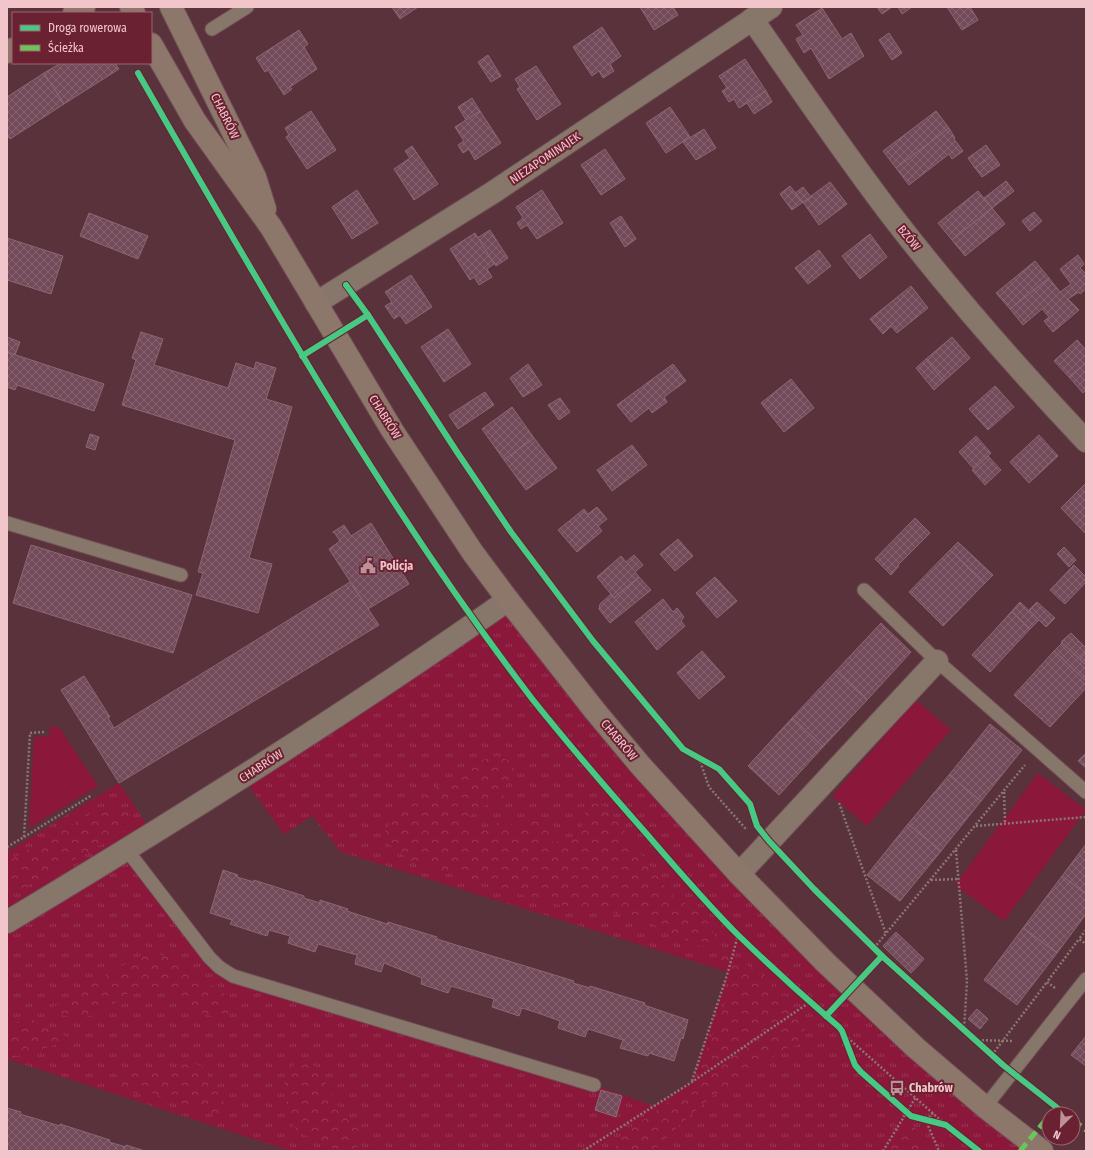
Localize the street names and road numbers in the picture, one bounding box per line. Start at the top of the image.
street label: CHABRÓW [208,90,243,141]
street label: NIEZAPOMINAJEK [507,129,584,187]
street label: BZÓW [895,222,924,253]
street label: CHABRÓW [366,392,405,442]
street label: CHABRÓW [598,716,641,763]
street label: CHABRÓW [236,746,285,785]

